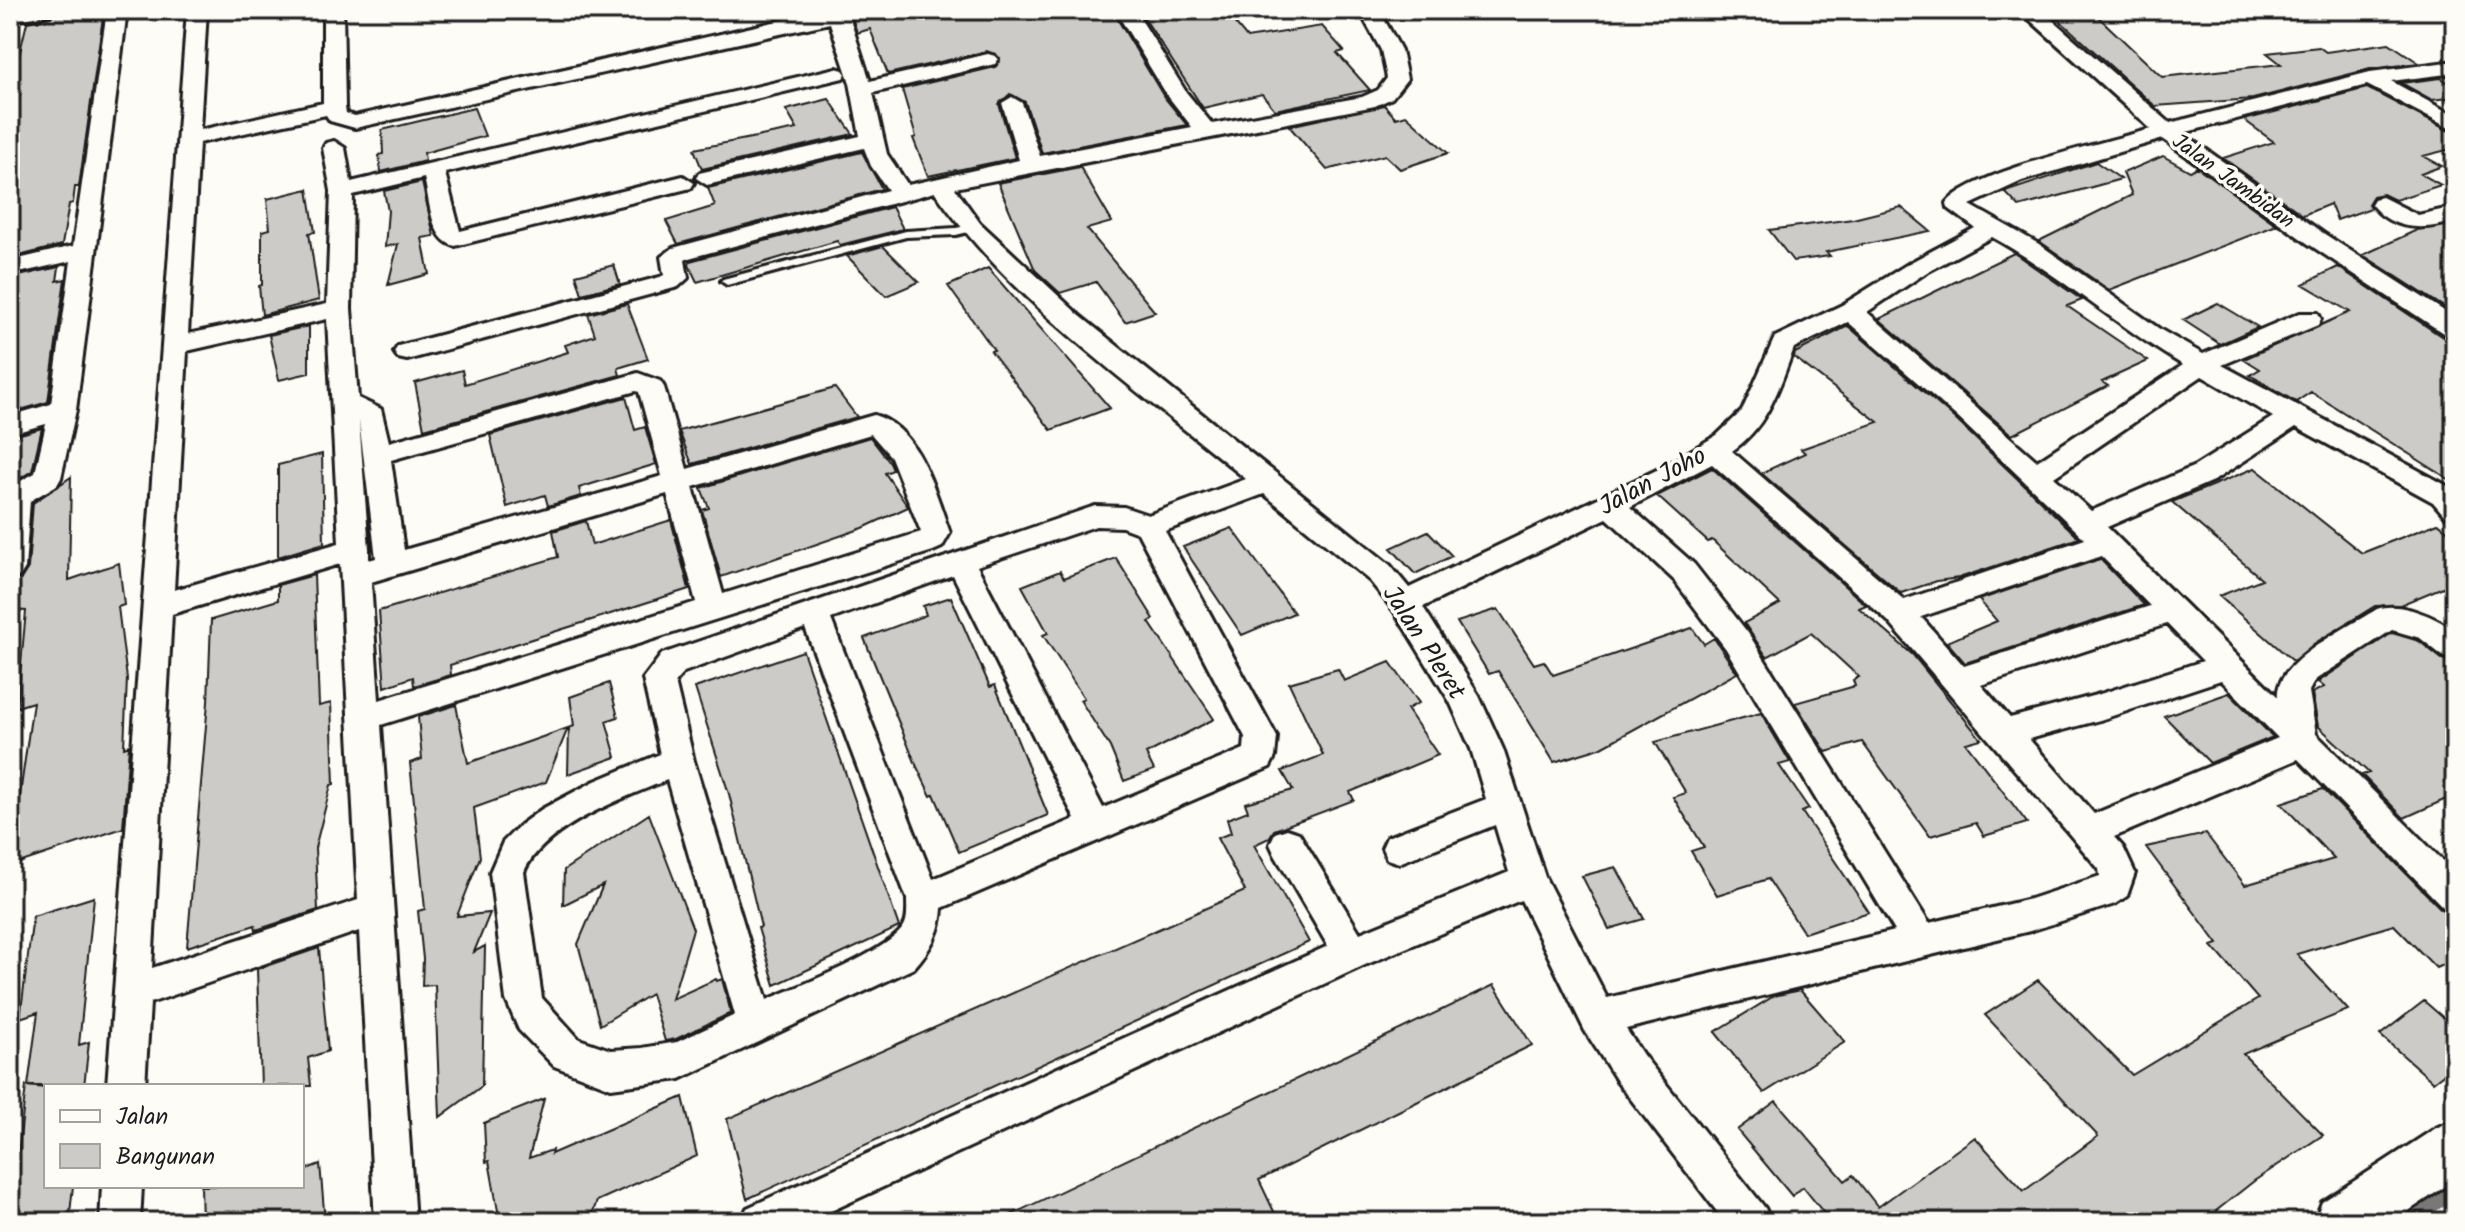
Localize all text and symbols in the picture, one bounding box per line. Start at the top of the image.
street label: Jalan Jambidan [2164,125,2301,239]
street label: Jalan Joho [1591,436,1714,528]
street label: Jalan Pleret [1370,577,1477,710]
legend [44,1084,304,1188]
text: Jalan [116,1098,168,1137]
text: Bangunan [116,1138,215,1177]

